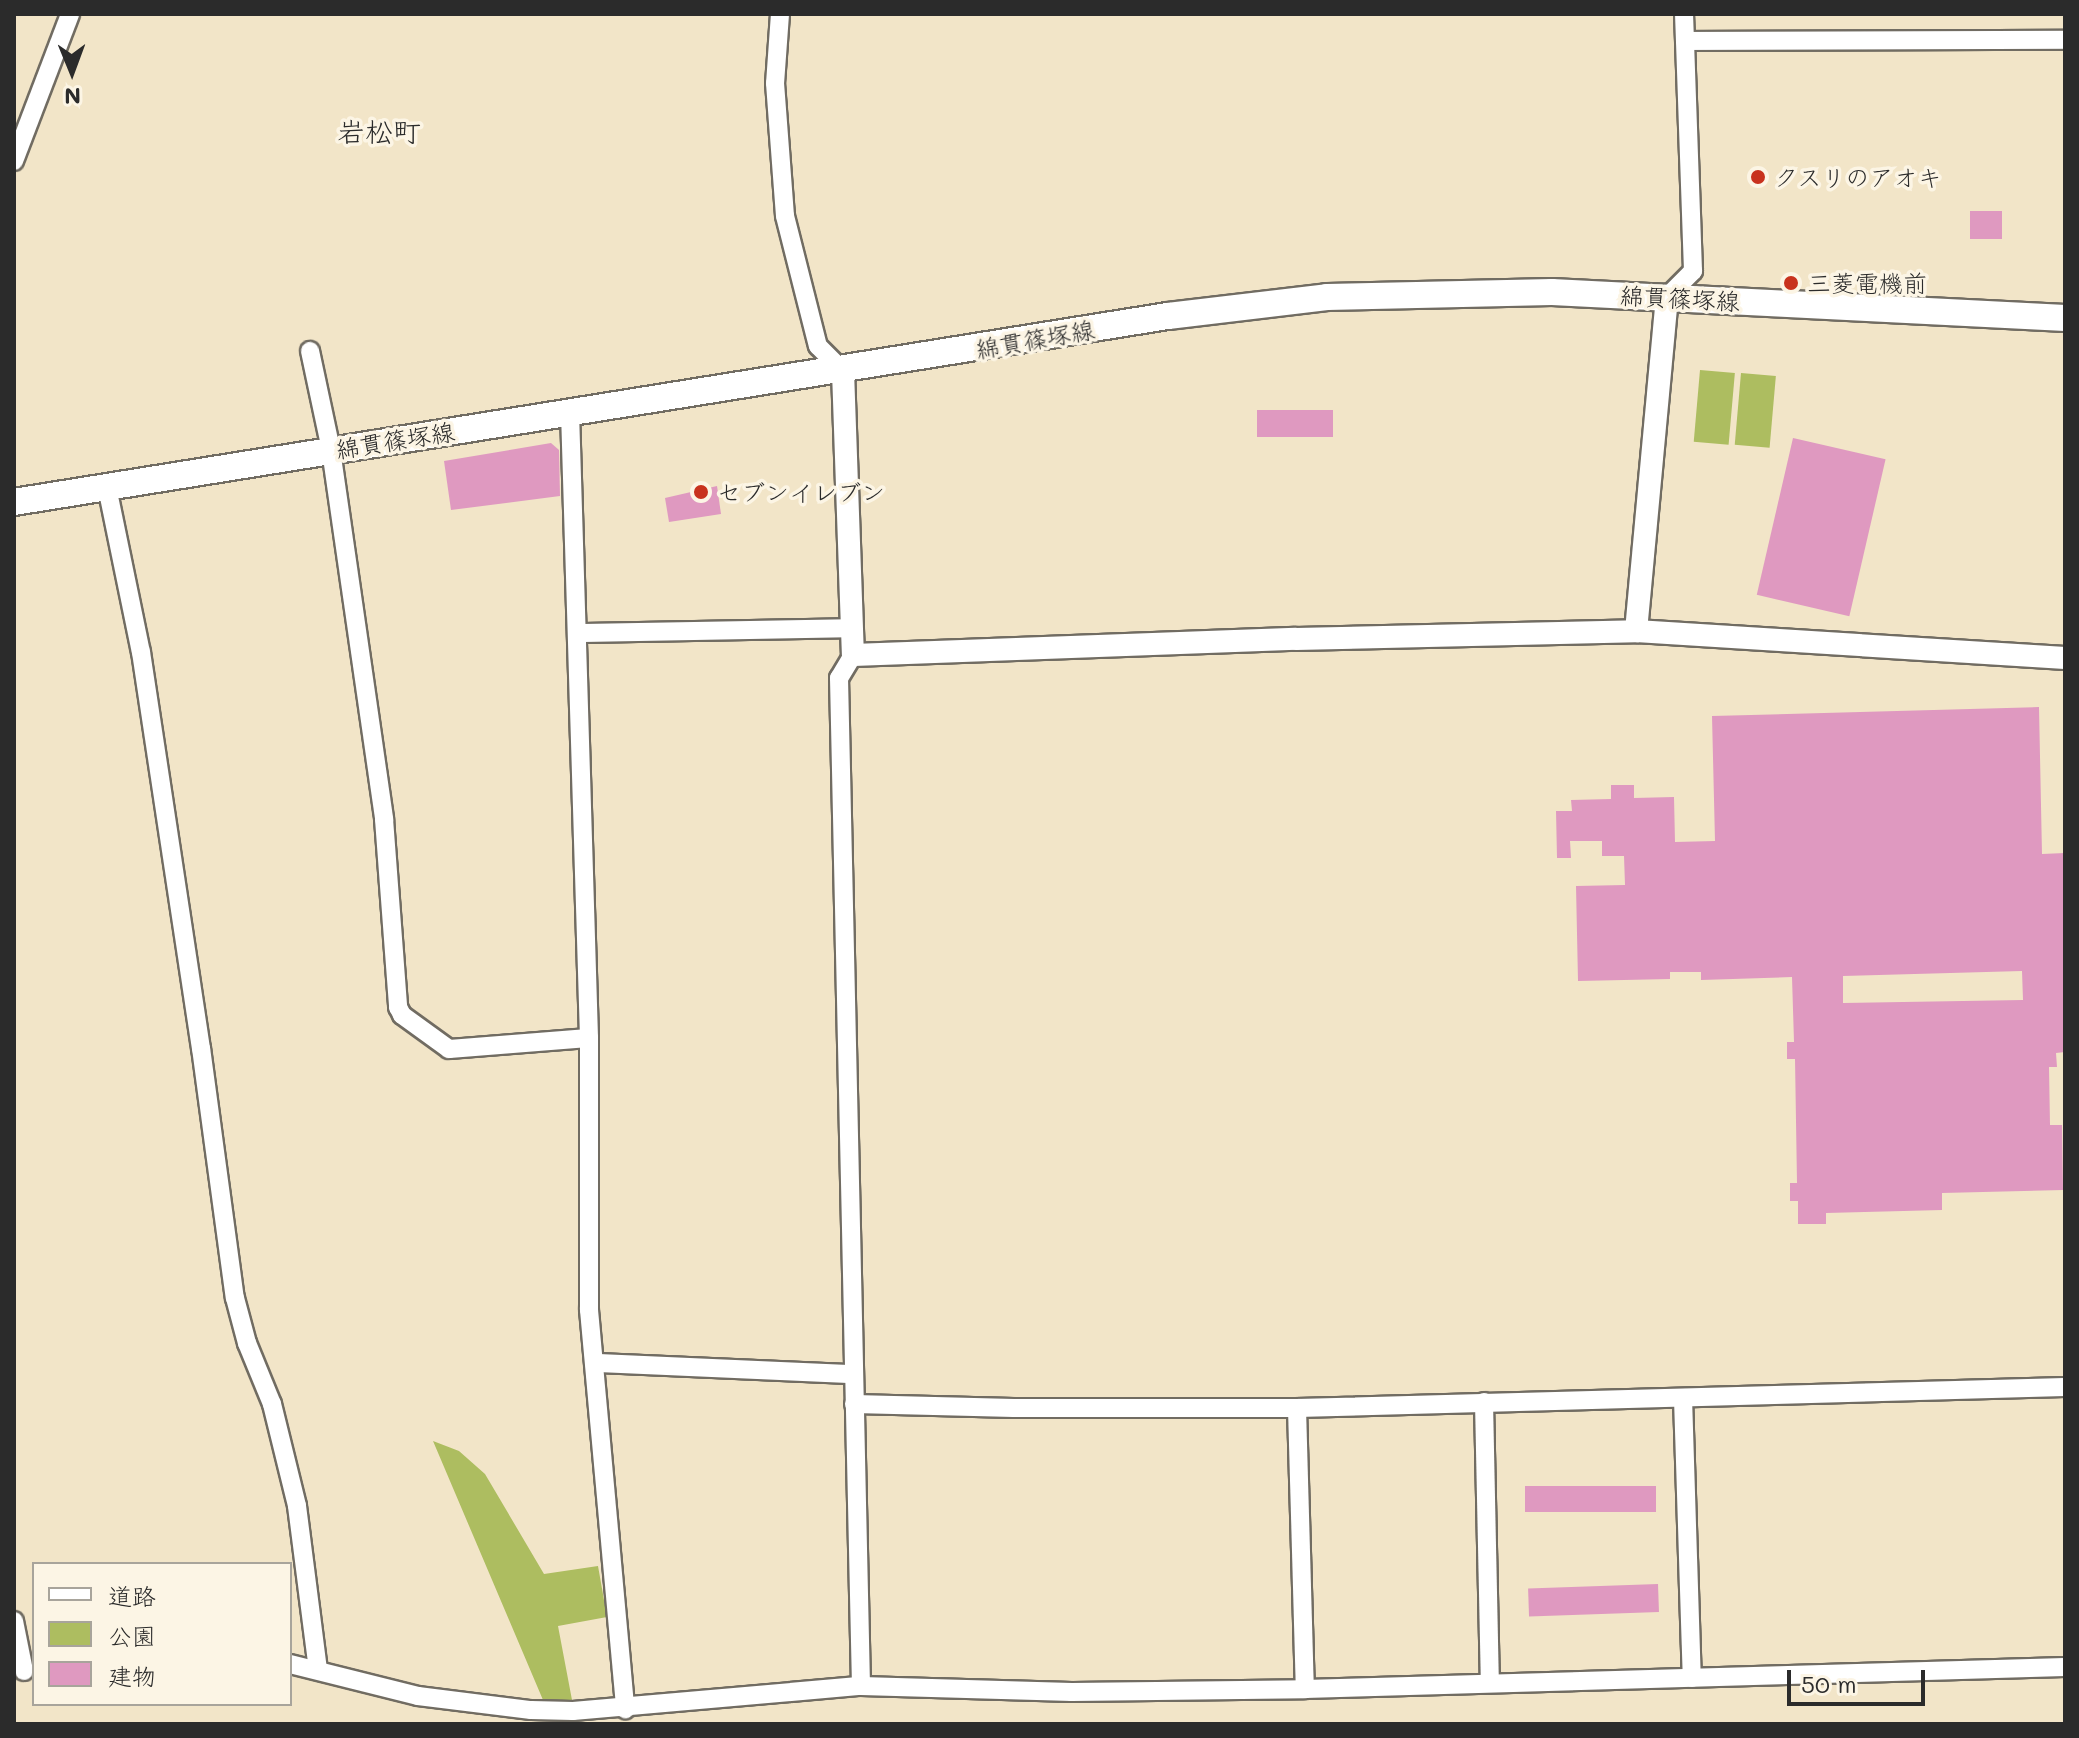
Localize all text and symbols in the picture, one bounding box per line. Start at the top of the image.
north arrow [32,32,112,112]
text: N [64,82,81,111]
district label: 岩松町 [337,114,421,148]
place label: クスリのアオキ [1774,163,1942,191]
marker: クスリのアオキ [1749,168,1767,186]
place label: 三菱電機前 [1807,269,1927,297]
marker: 三菱電機前 [1782,274,1800,292]
street label: 綿貫篠塚線 [1619,280,1741,316]
street label: 綿貫篠塚線 [973,314,1097,364]
street label: 綿貫篠塚線 [333,416,457,464]
place label: セブンイレブン [717,478,885,506]
marker: セブンイレブン [692,483,710,501]
legend [32,1562,292,1706]
text: 道路 [108,1580,156,1611]
text: 公園 [108,1620,156,1651]
scale bar [1791,1654,1929,1704]
text: 建物 [108,1660,156,1691]
text: 50 m [1801,1668,1857,1699]

